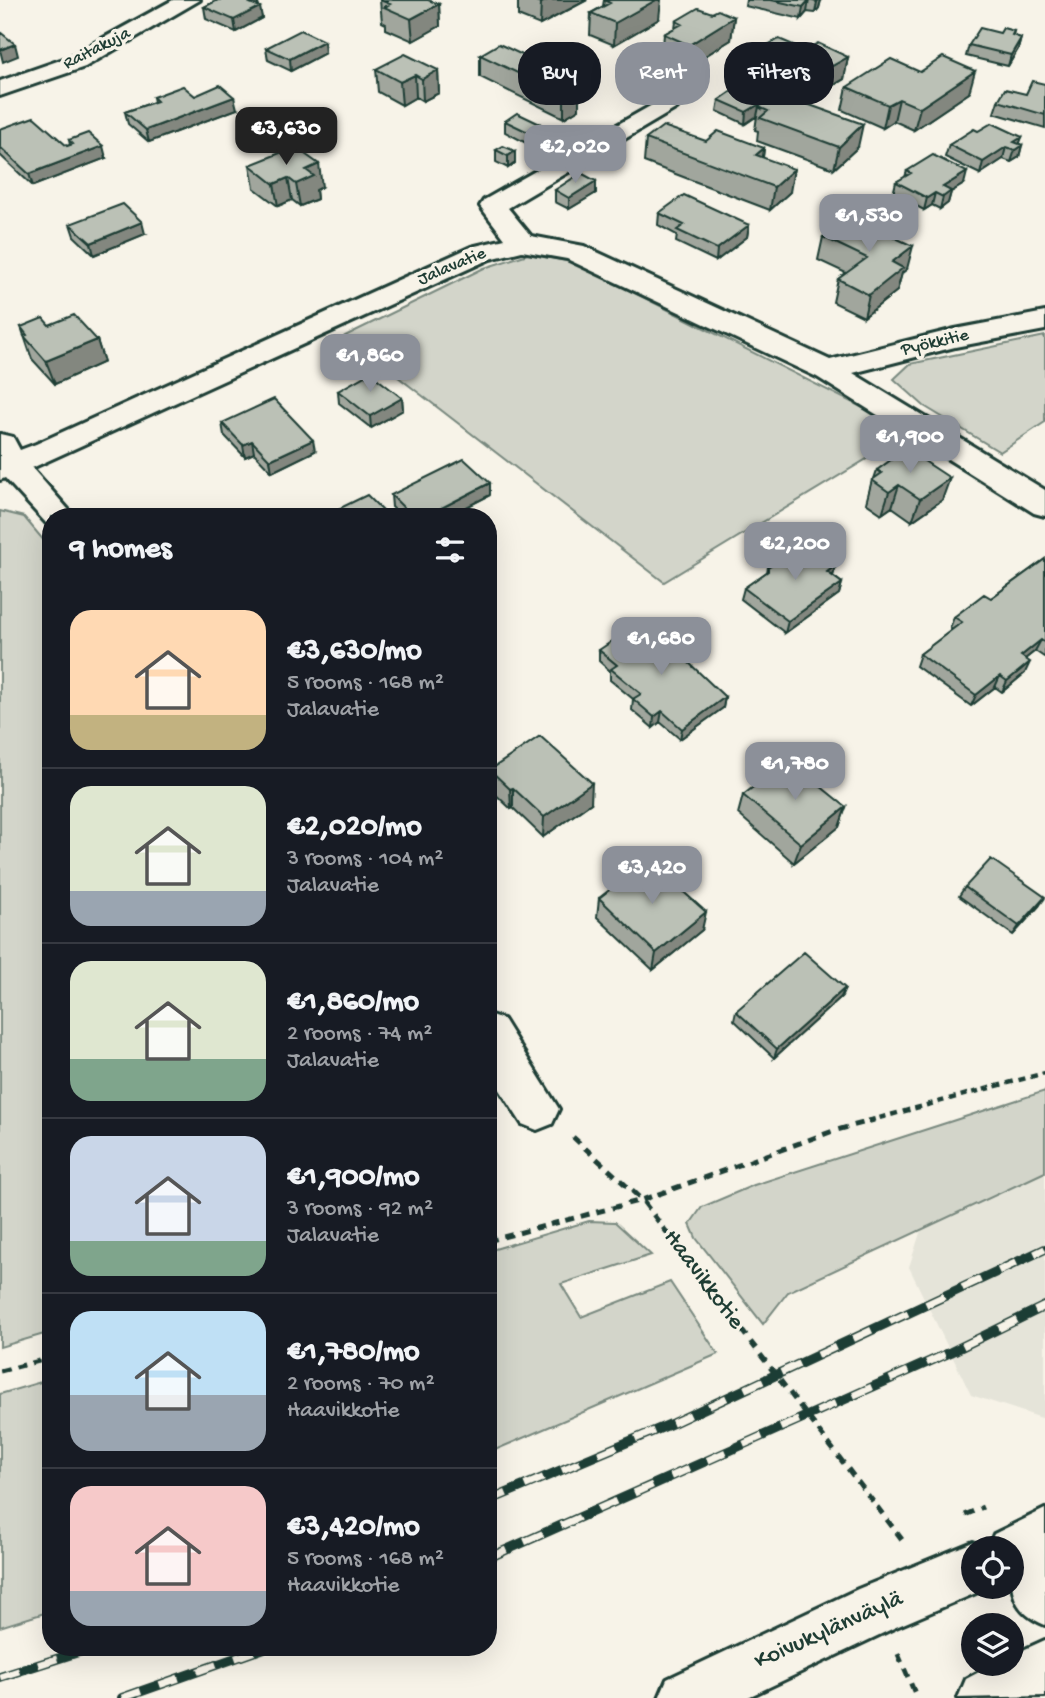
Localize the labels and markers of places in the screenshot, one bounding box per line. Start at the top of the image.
pin: €3,630 [229,108,343,167]
pin: €2,020 [518,125,632,185]
pin: €1,530 [812,194,926,254]
pin: €1,860 [313,334,427,394]
pin: €1,900 [853,416,967,475]
pin: €2,200 [738,522,852,582]
pin: €1,680 [604,618,718,677]
pin: €1,780 [738,742,852,802]
pin: €3,420 [595,846,709,906]

